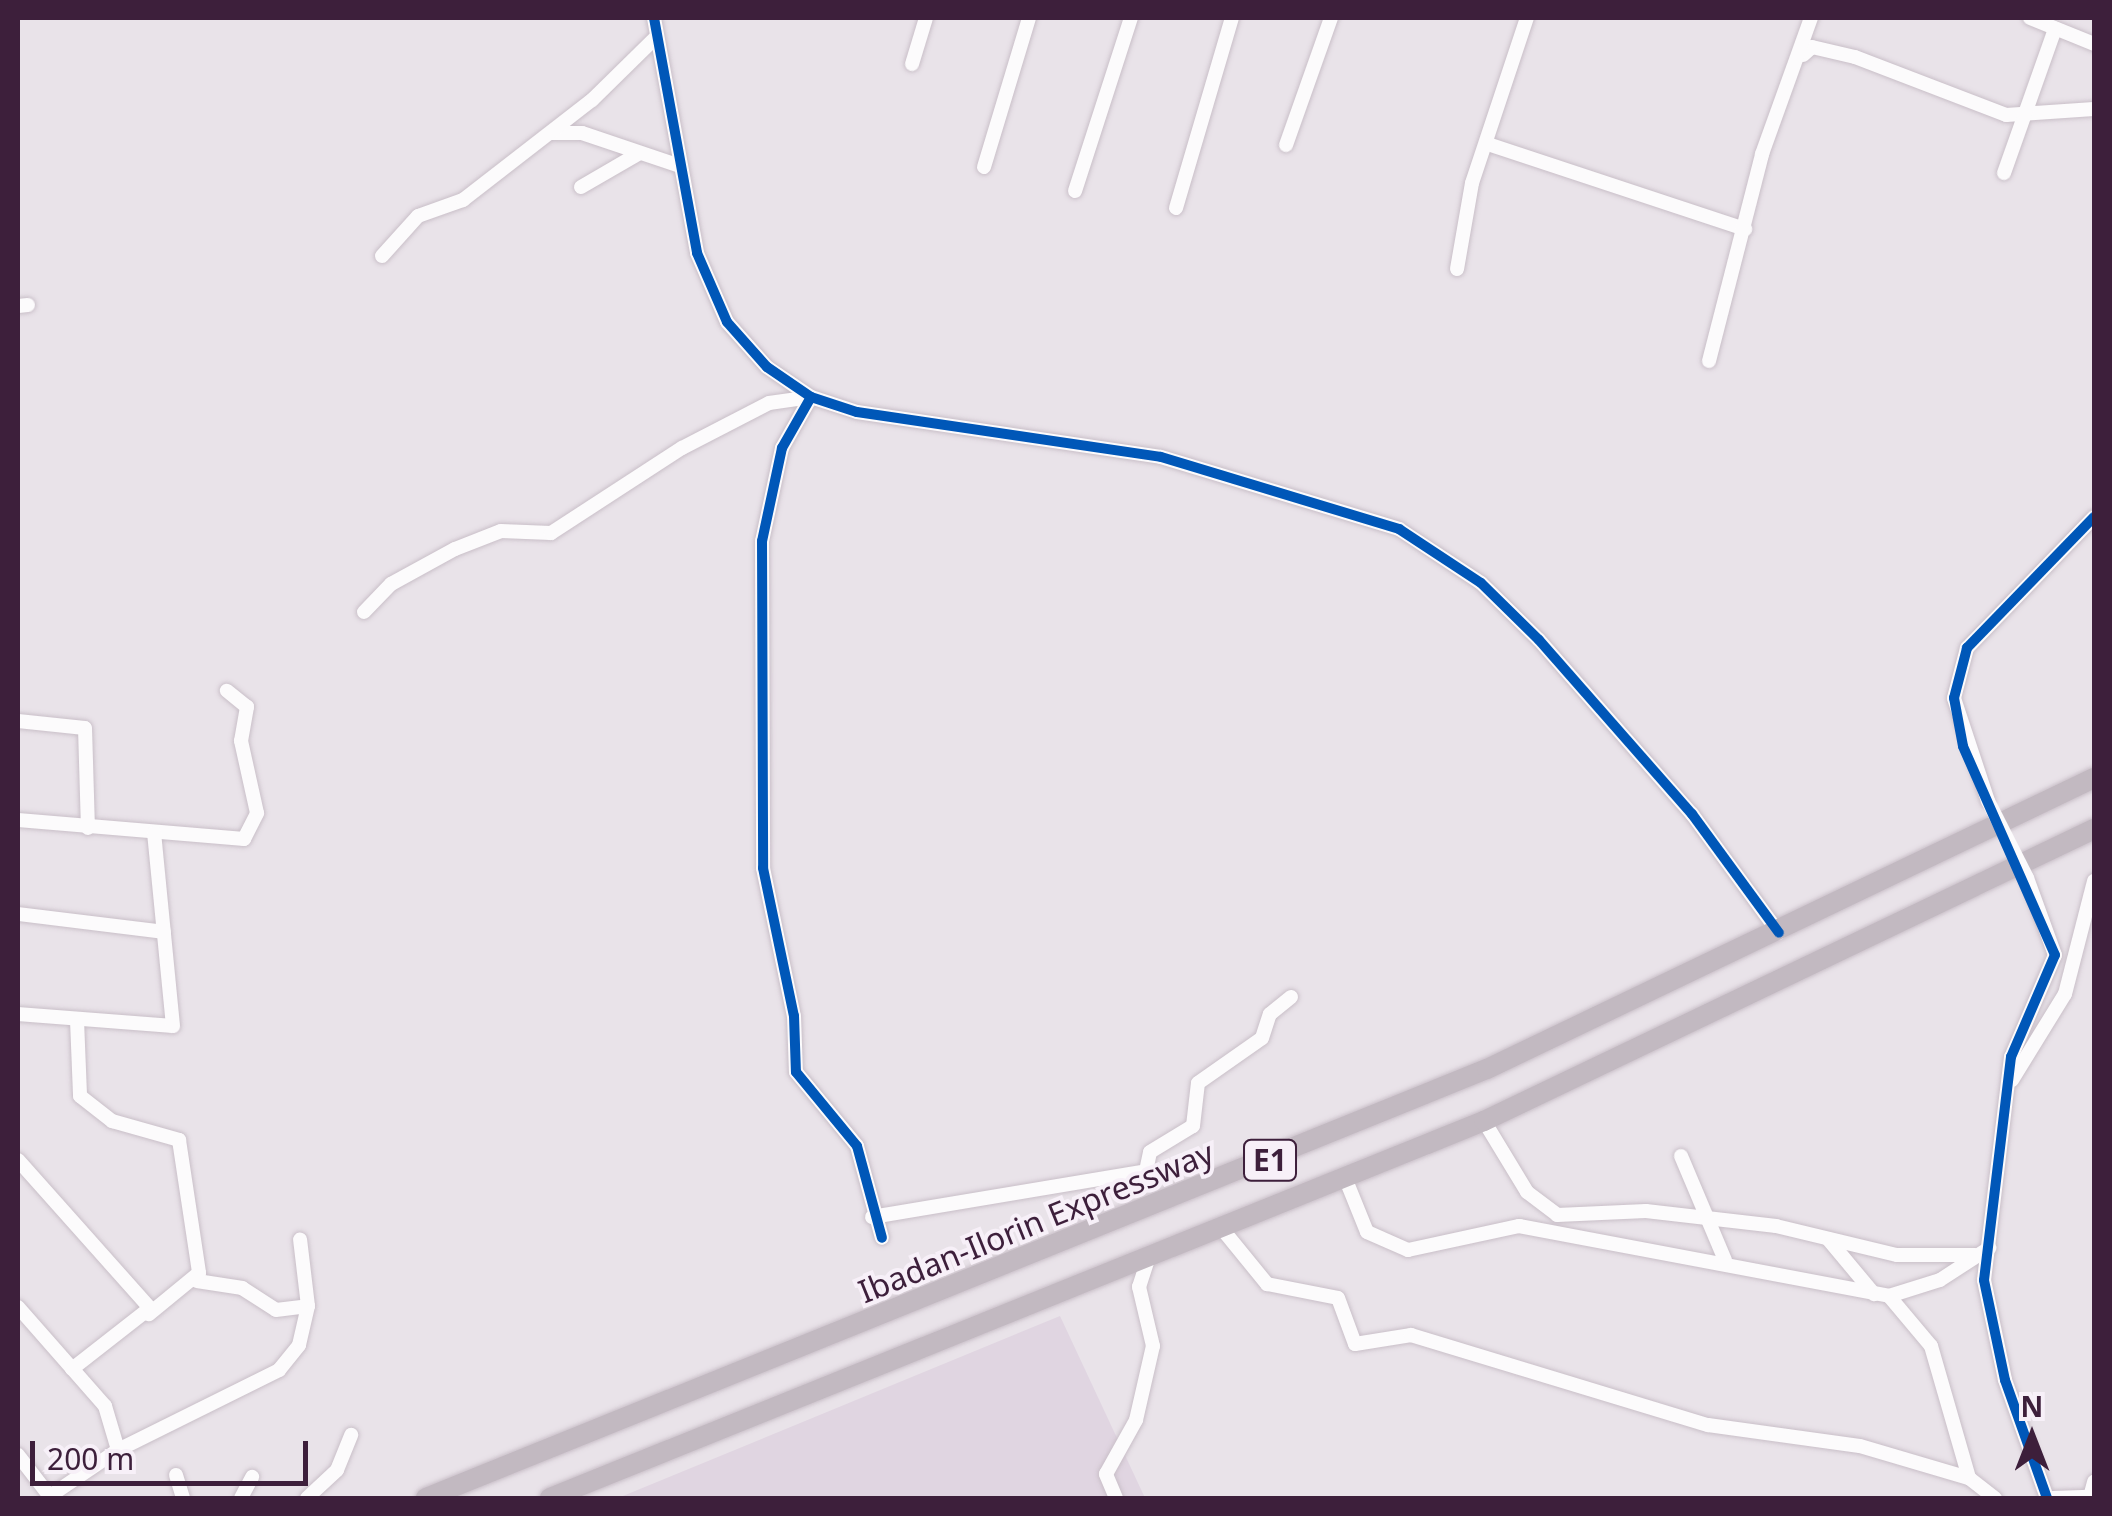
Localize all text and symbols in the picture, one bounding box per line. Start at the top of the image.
street label: Ibadan-Ilorin Expressway [853,1133,1219,1311]
road number: E1 [1242,1135,1298,1185]
north arrow [1982,1386,2082,1486]
text: N [2021,1387,2043,1425]
scale bar [35,1421,312,1483]
text: 200 m [47,1438,134,1479]

